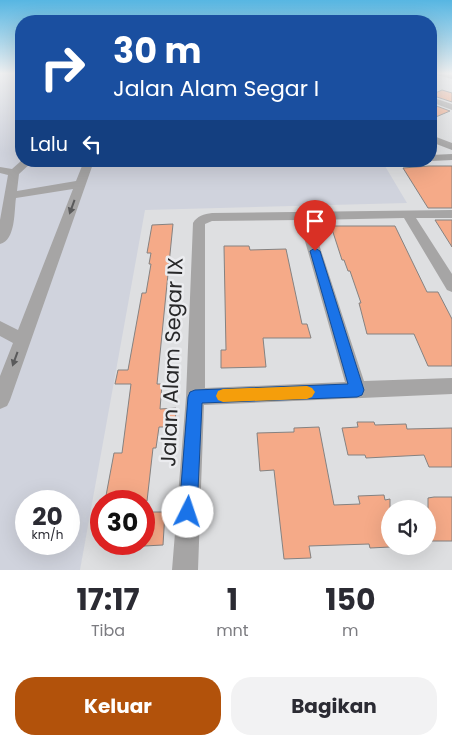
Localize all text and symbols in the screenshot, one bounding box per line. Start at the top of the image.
text: 30 m [113,26,201,75]
icon: right [30,35,95,100]
text: Jalan Alam Segar I [113,73,319,104]
icon: left [78,130,106,158]
text: Lalu [30,131,68,158]
one-way arrow [68,200,76,215]
pin [294,200,336,251]
icon: arrive [301,207,329,235]
street label: Jalan Alam Segar IX [153,257,190,467]
one-way arrow [11,352,19,367]
position arrow [161,485,213,537]
speed limit sign: 30 [90,490,155,555]
text: 20 [32,499,63,534]
map controls [381,500,436,555]
button: sound [381,500,436,555]
text: km/h [32,526,63,543]
text: 17:17 [76,578,140,621]
text: 1 [227,578,238,621]
text: 150 [325,578,375,621]
text: Tiba [91,619,125,642]
text: mnt [216,619,249,642]
text: m [342,619,359,642]
button: Keluar [15,677,221,735]
button: Bagikan [231,677,437,735]

